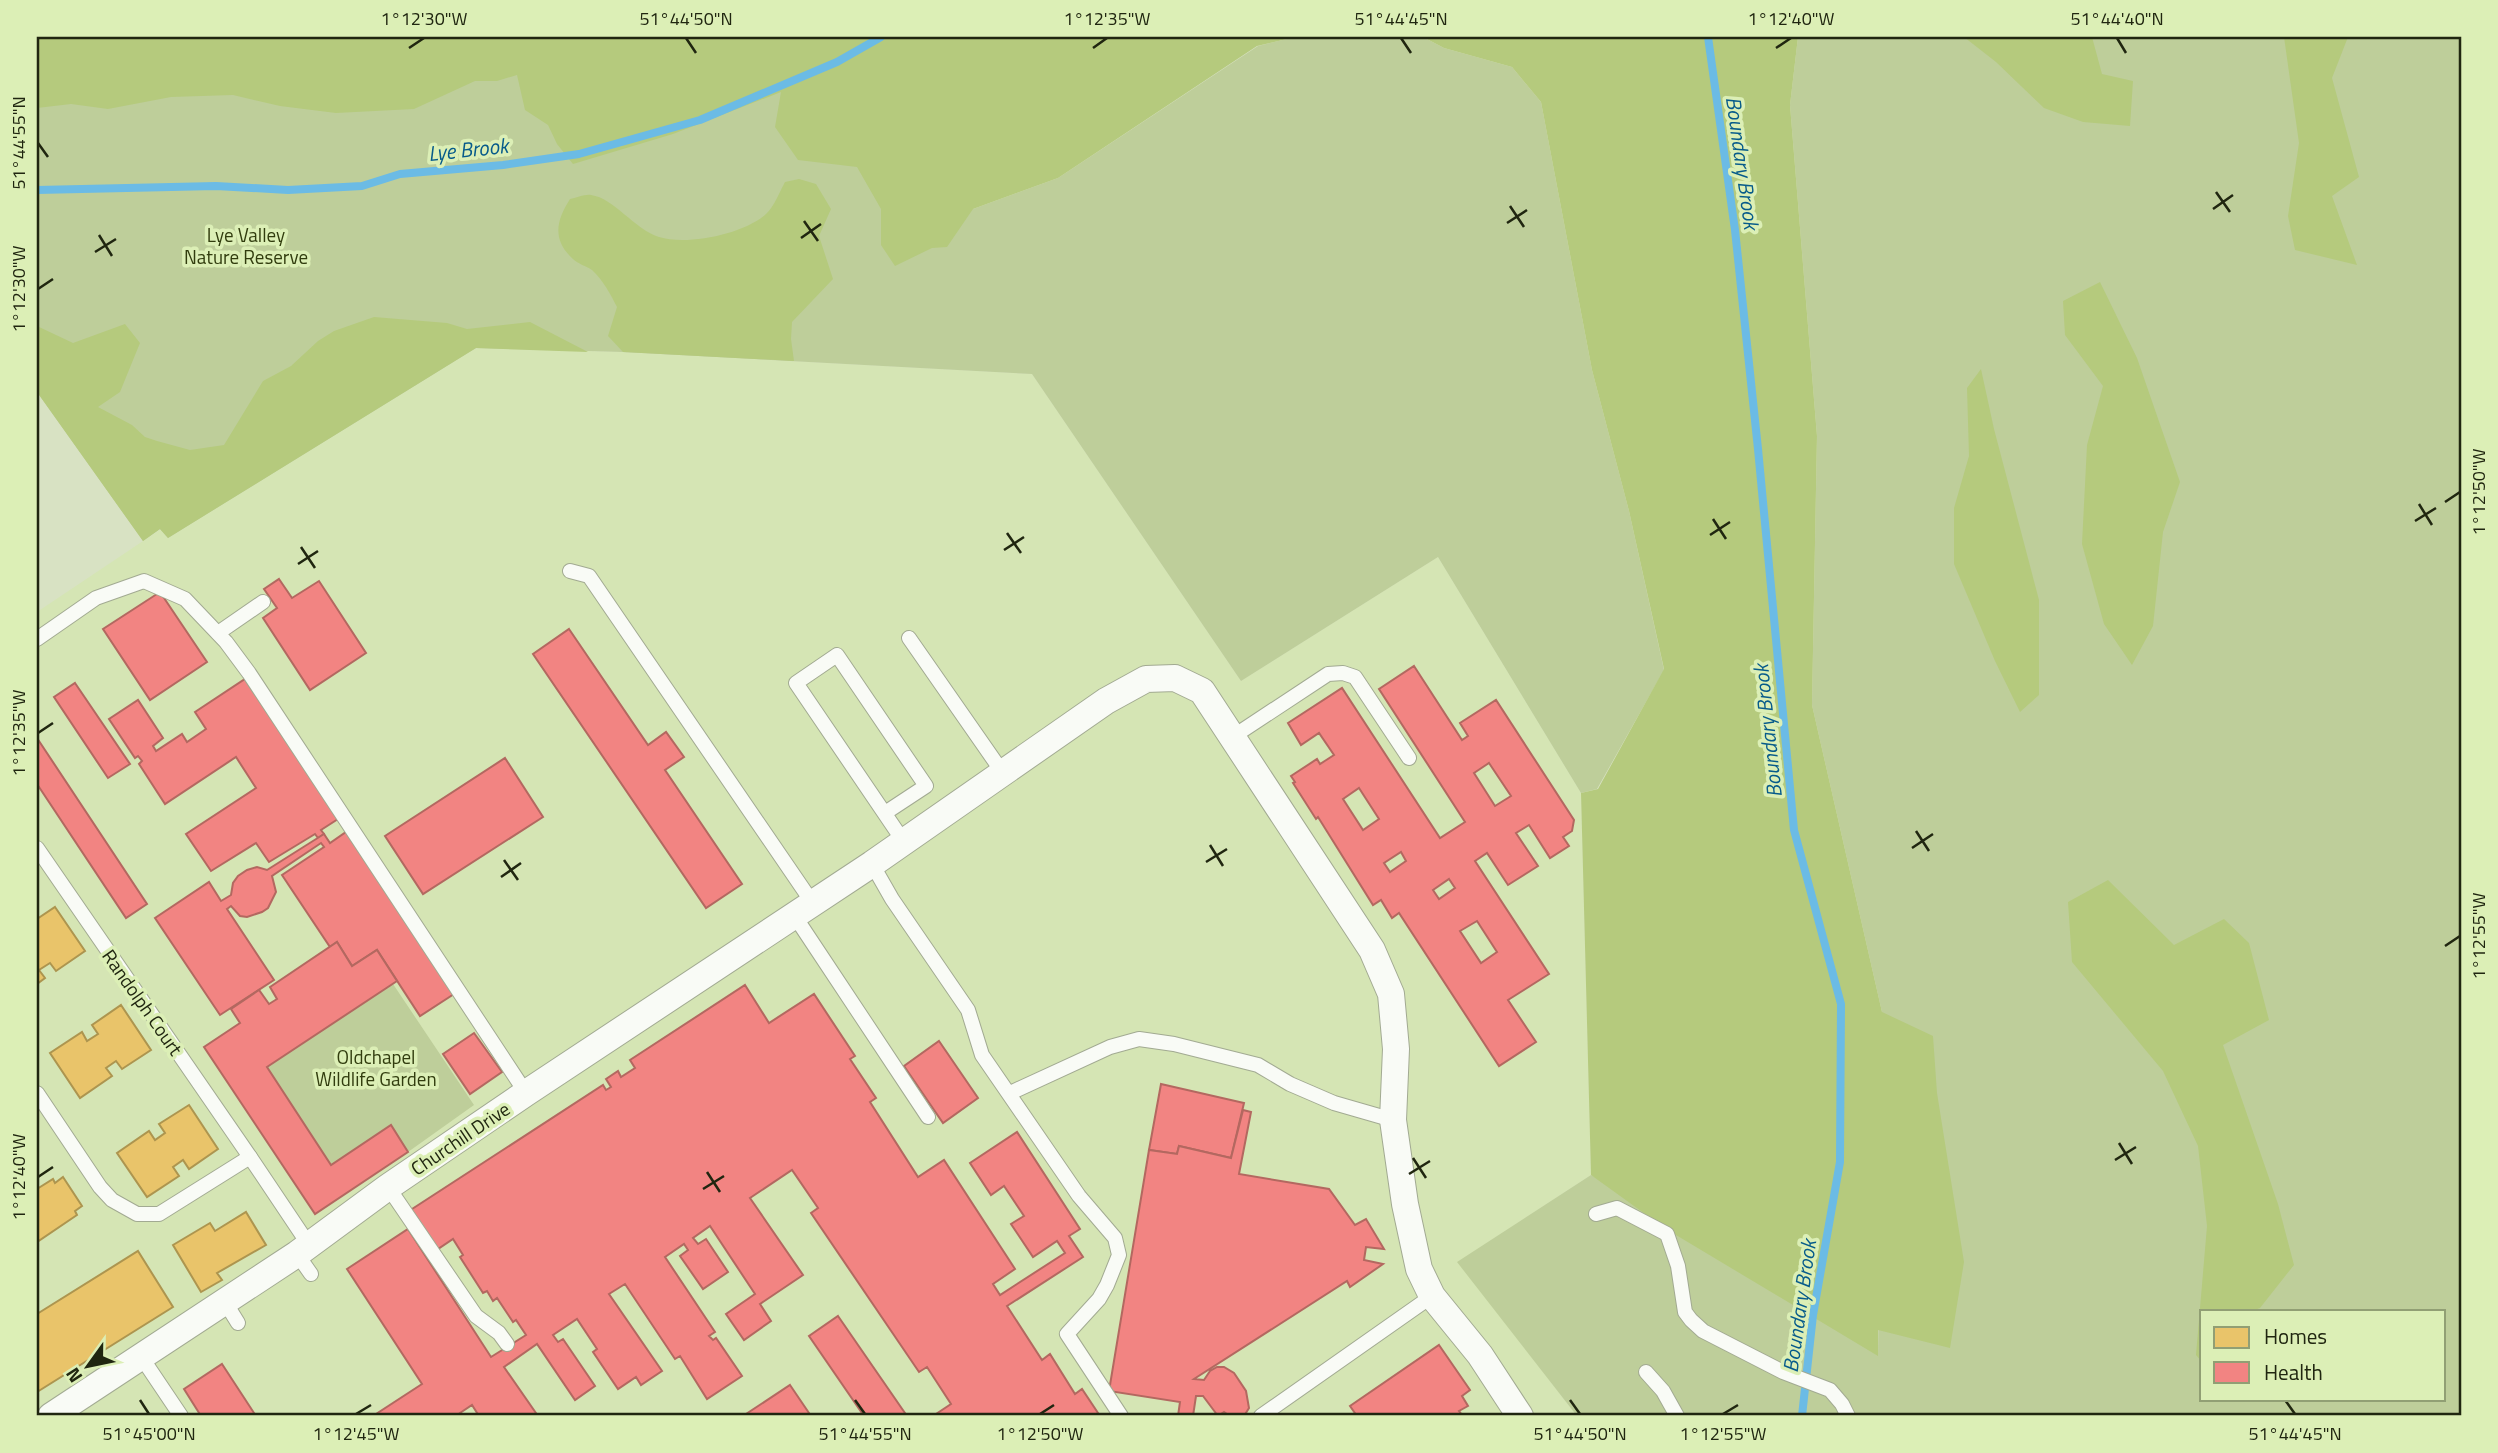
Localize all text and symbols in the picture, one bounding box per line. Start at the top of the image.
text: 1°12'30"W [381,5,467,32]
text: 51°44'50"N [639,5,733,32]
text: 1°12'35"W [1064,5,1150,32]
text: 51°44'45"N [1354,5,1448,32]
text: 1°12'40"W [1748,5,1834,32]
text: 51°44'40"N [2070,5,2164,32]
water label: Boundary Brook [1718,95,1769,234]
text: 51°44'55"N [5,96,32,190]
water label: Lye Brook [426,129,512,169]
park label: Lye Valley Nature Reserve [184,220,308,271]
text: 1°12'30"W [5,246,32,332]
text: 1°12'50"W [2465,449,2492,535]
water label: Boundary Brook [1744,660,1790,799]
text: 1°12'35"W [5,690,32,776]
text: 1°12'55"W [2465,893,2492,979]
street label: Randolph Court [96,943,191,1061]
park label: Oldchapel Wildlife Garden [315,1042,437,1093]
street label: Churchill Drive [405,1094,515,1182]
text: 1°12'40"W [5,1134,32,1220]
water label: Boundary Brook [1774,1235,1825,1374]
legend [2200,1310,2446,1400]
text: Homes [2264,1320,2327,1352]
north arrow [52,1330,122,1400]
text: Health [2264,1356,2323,1388]
text: N [58,1362,89,1389]
text: 51°45'00"N [102,1420,196,1447]
text: 1°12'45"W [313,1420,399,1447]
text: 51°44'55"N [818,1420,912,1447]
text: 1°12'50"W [997,1420,1083,1447]
text: 51°44'50"N [1533,1420,1627,1447]
text: 1°12'55"W [1680,1420,1766,1447]
text: 51°44'45"N [2248,1420,2342,1447]

